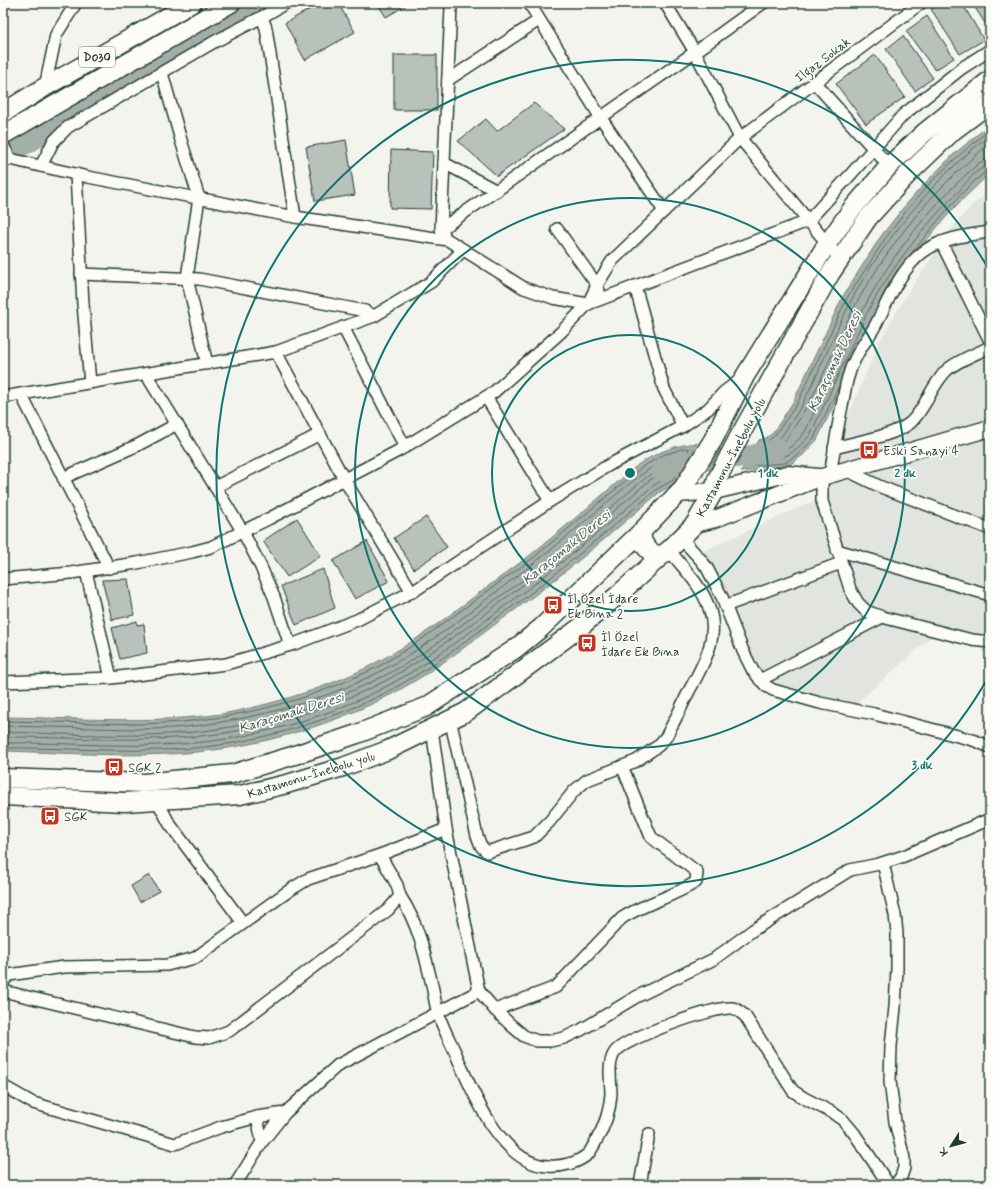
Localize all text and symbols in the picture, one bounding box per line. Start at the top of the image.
street label: Ilgaz Sokak [792,33,856,88]
road number: D030 [79,47,115,67]
water label: Karaçomak Deresi [804,307,867,415]
street label: Kastamonu-İnebolu yolu [693,395,770,520]
bus stop icon: Eski Sanayi 4 [858,439,880,461]
place label: Eski Sanayi 4 [883,443,960,460]
centre of rings [623,466,637,480]
text: 1 dk [758,466,779,482]
text: 2 dk [894,466,916,482]
water label: Karaçomak Deresi [518,505,616,589]
place label: İl Özel İdare Ek Bina 2 [567,591,639,623]
bus stop icon: İl Özel İdare Ek Bina 2 [542,594,564,616]
place label: İl Özel İdare Ek Bina [601,629,679,661]
bus stop icon: İl Özel İdare Ek Bina [576,632,598,654]
water label: Karaçomak Deresi [236,688,348,738]
street label: Kastamonu-İnebolu yolu [246,748,378,803]
bus stop icon: SGK 2 [103,756,125,778]
text: 3 dk [912,758,933,774]
place label: SGK 2 [128,760,162,777]
bus stop icon: SGK [39,805,61,827]
place label: SGK [64,809,88,826]
north arrow [931,1126,971,1166]
text: K [936,1144,952,1159]

